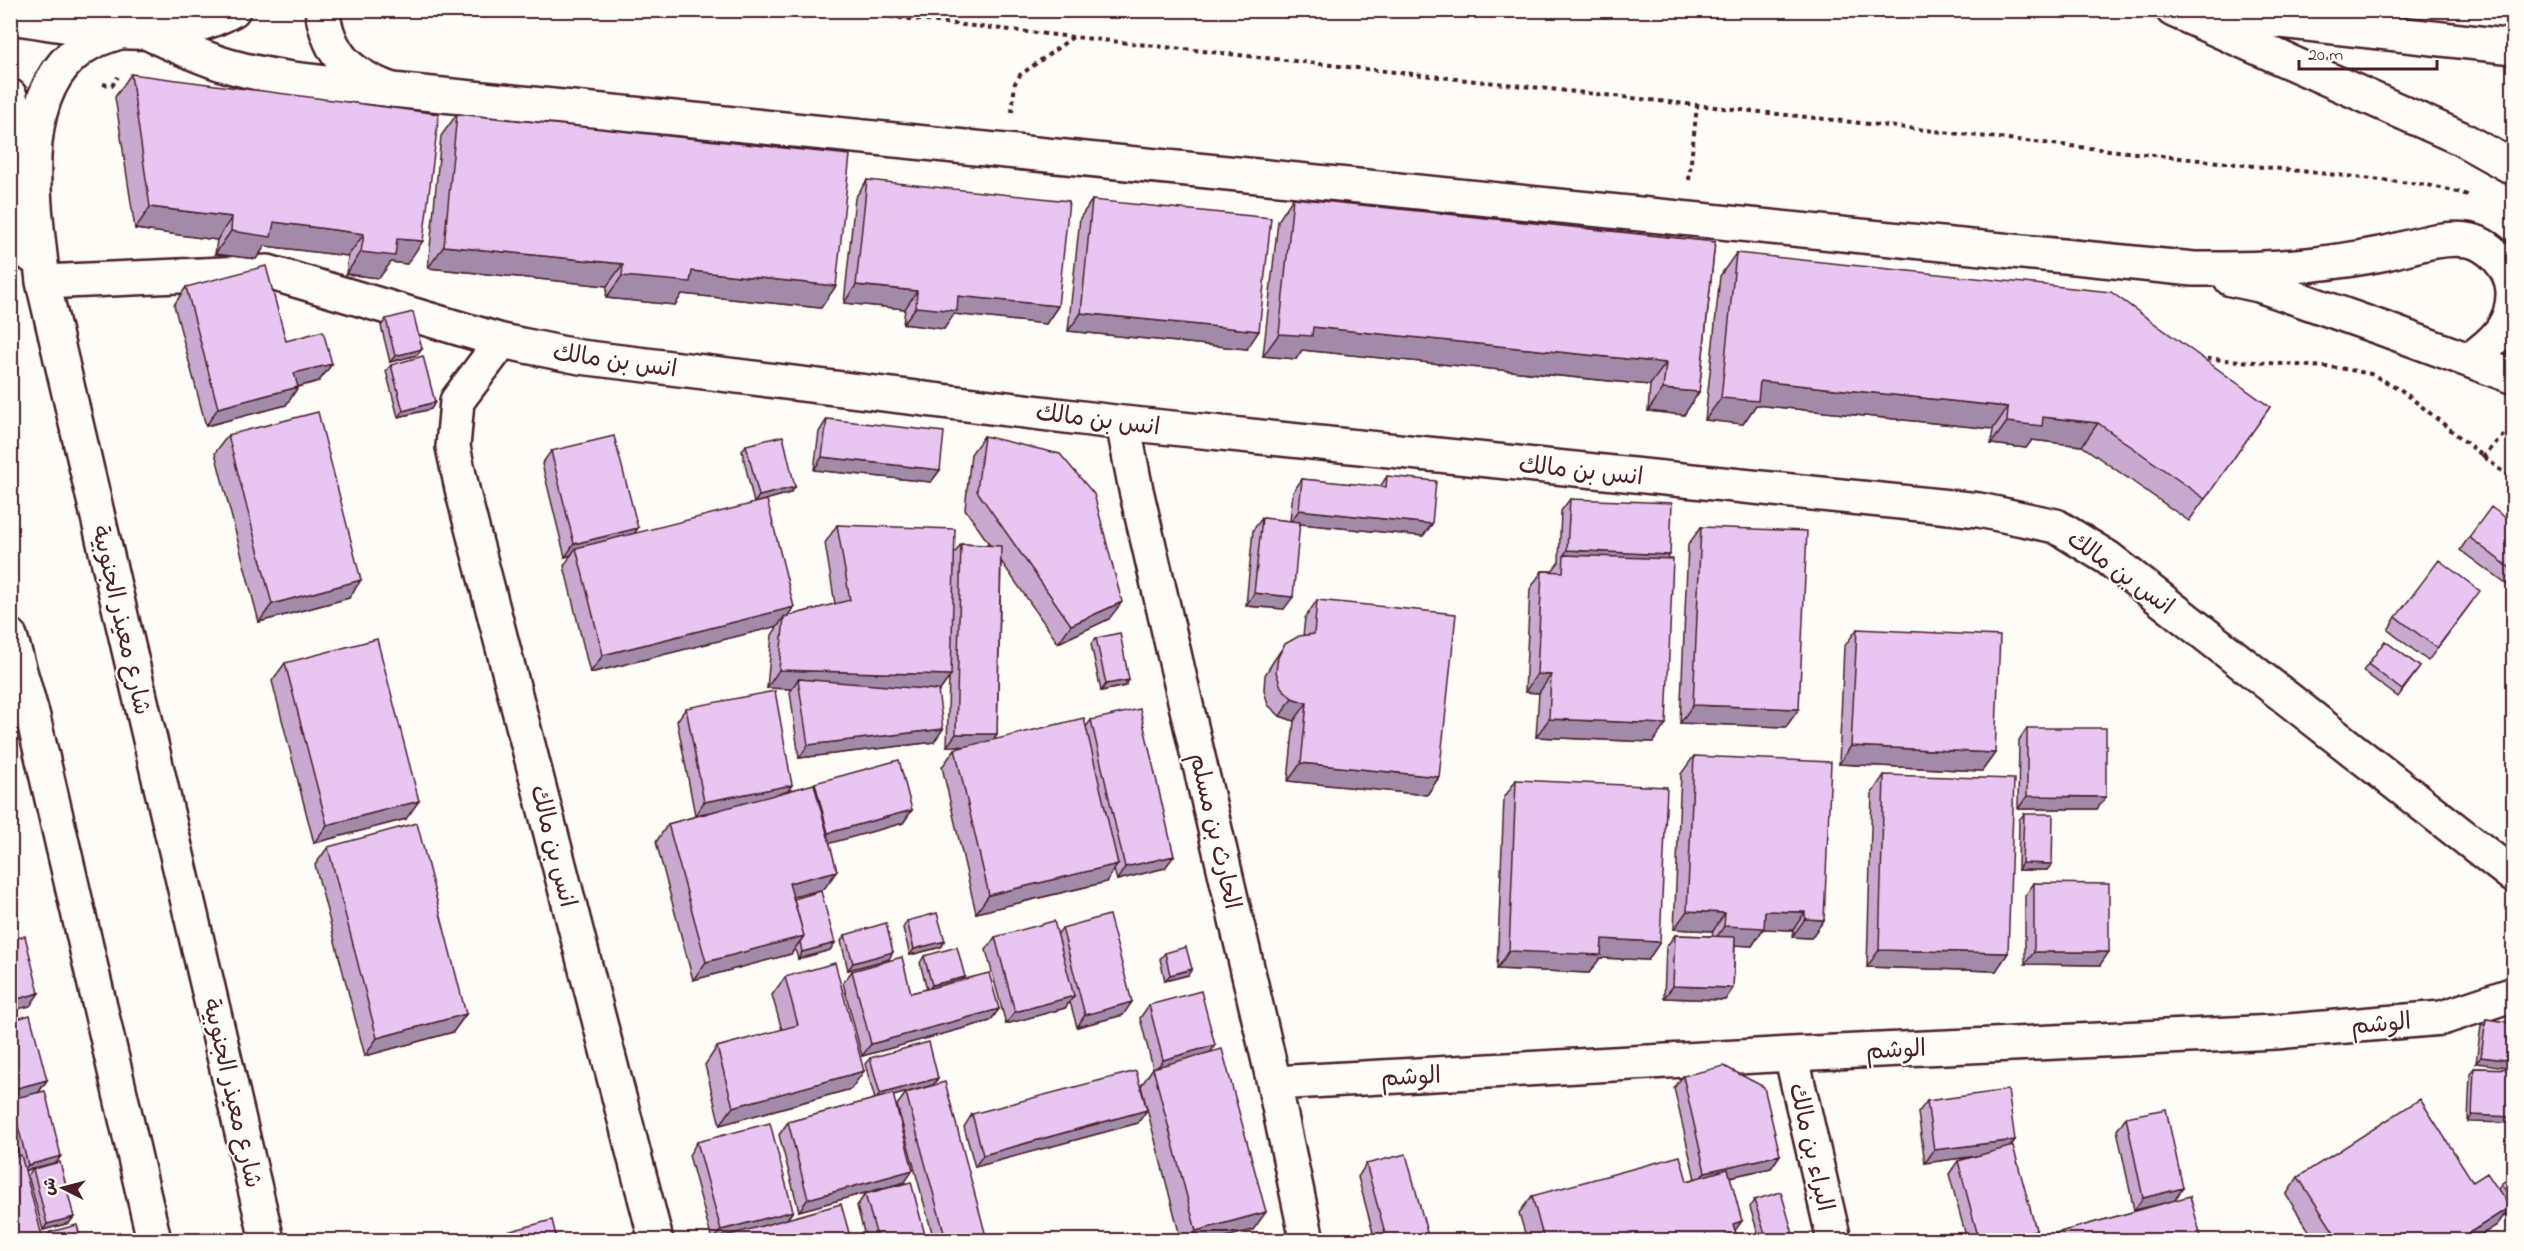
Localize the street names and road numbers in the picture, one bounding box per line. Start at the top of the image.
street label: انس بن مالك [550,336,679,389]
street label: انس بن مالك [1034,396,1162,446]
street label: انس بن مالك [1517,449,1645,496]
street label: شارع معيذر الجنوبية [81,522,158,719]
street label: انس بن مالك [2059,523,2180,625]
street label: الحارث بن مسلم [1179,750,1249,913]
street label: انس بن مالك [519,782,584,911]
street label: شارع معيذر الجنوبية [192,995,269,1192]
street label: الوشم [2350,1005,2413,1046]
street label: الوشم [1865,1032,1927,1071]
street label: الوشم [1380,1059,1442,1098]
street label: البراء بن مالك [1778,1080,1841,1215]

